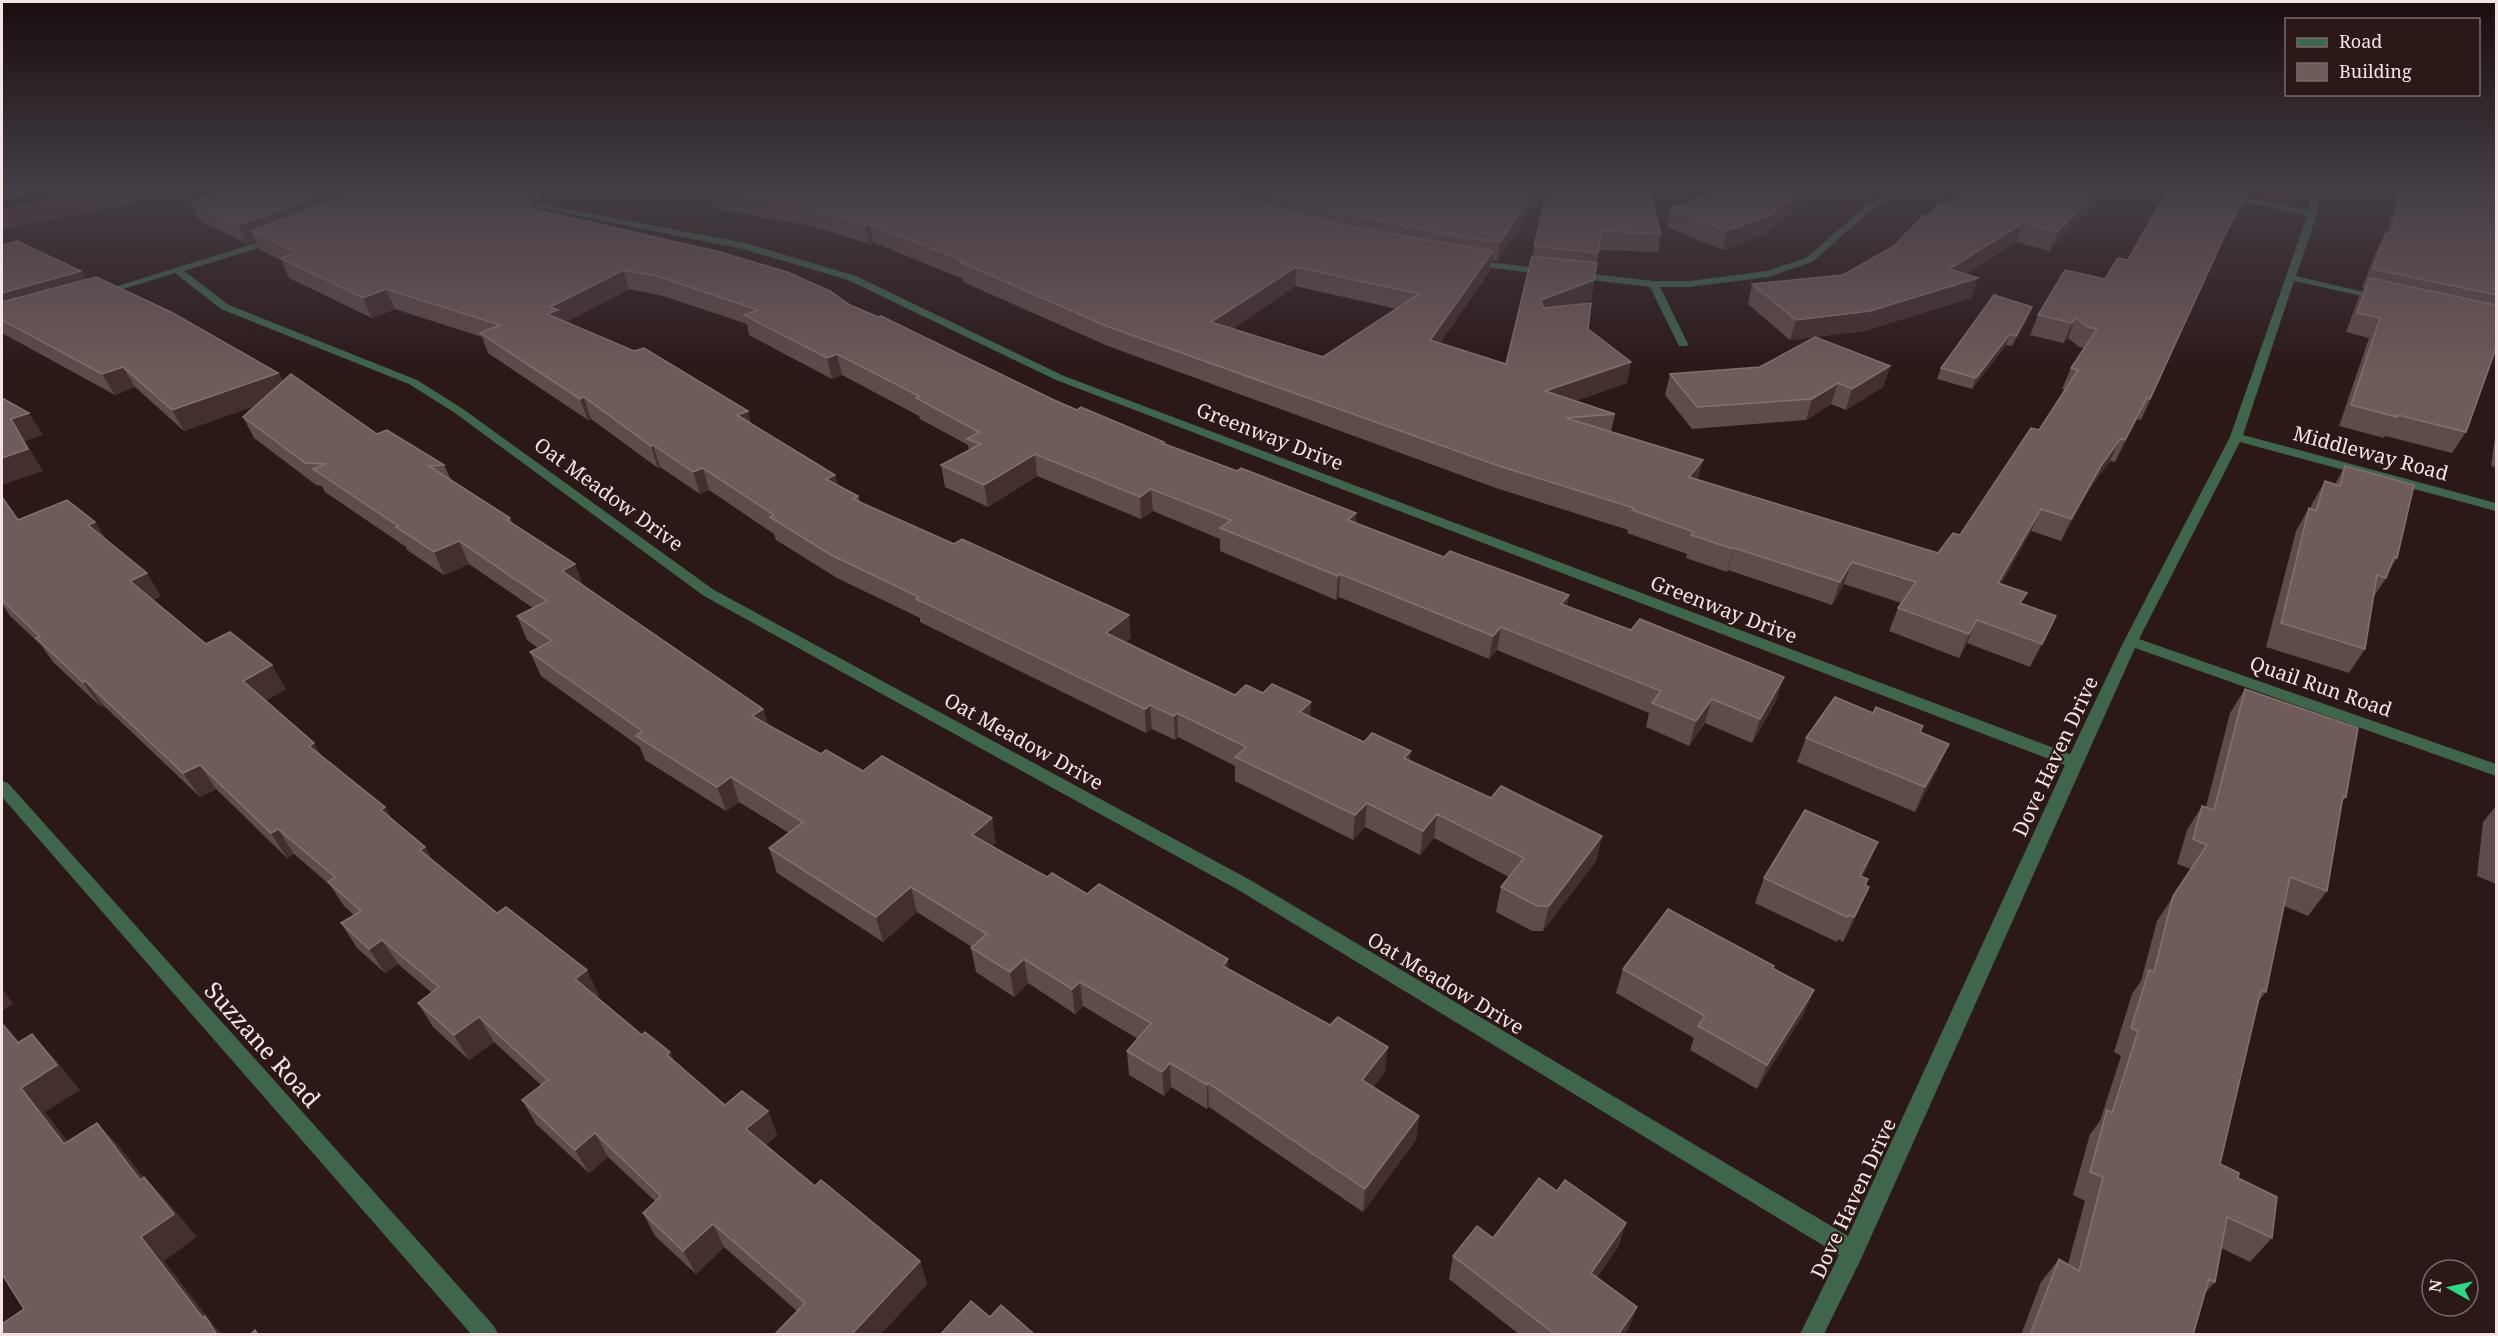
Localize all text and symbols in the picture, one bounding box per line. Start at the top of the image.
legend [2285,18,2480,96]
text: Road [2339,29,2382,53]
text: Building [2339,59,2412,83]
street label: Greenway Drive [1193,396,1347,476]
street label: Middleway Road [2291,419,2451,487]
street label: Oat Meadow Drive [529,431,689,557]
street label: Greenway Drive [1647,569,1801,649]
street label: Quail Run Road [2246,649,2396,723]
street label: Dove Haven Drive [2006,672,2104,840]
street label: Oat Meadow Drive [940,686,1108,796]
street label: Oat Meadow Drive [1363,926,1529,1040]
street label: Suzzane Road [198,974,329,1114]
street label: Dove Haven Drive [1804,1114,1902,1282]
north arrow [2420,1258,2480,1318]
text: N [2423,1278,2447,1294]

